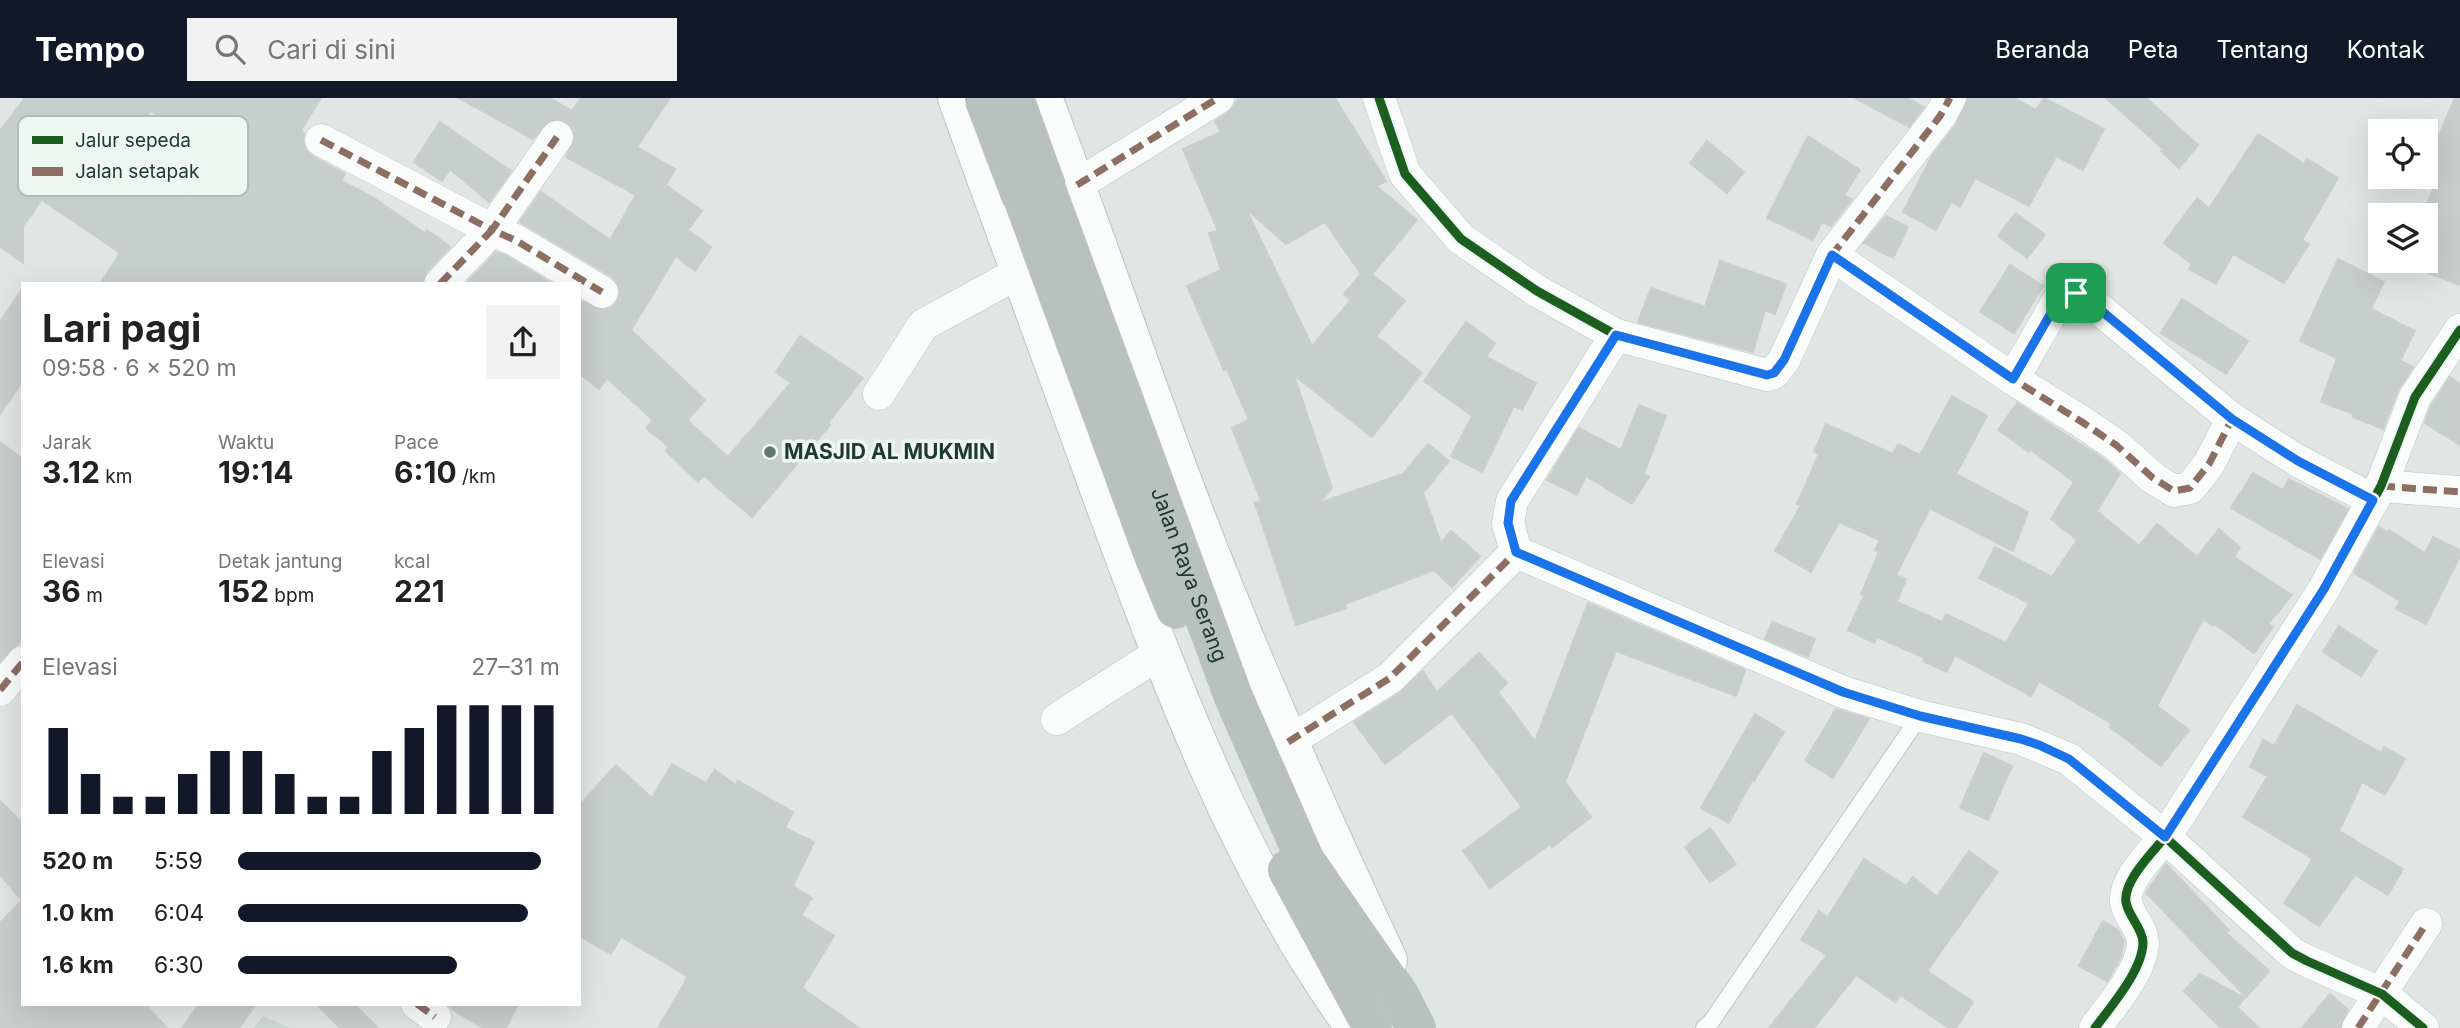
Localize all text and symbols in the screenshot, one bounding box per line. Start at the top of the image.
search box [187,18,677,81]
text: Tempo [35,29,145,69]
icon: search [211,30,249,68]
text: Cari di sini [267,34,396,65]
text: Beranda [1995,35,2090,64]
text: Peta [2128,35,2178,64]
text: Tentang [2216,35,2309,64]
text: Kontak [2347,35,2425,64]
legend [18,116,248,196]
map controls [2368,119,2438,273]
button: locate [2368,119,2438,189]
text: Jalur sepeda [75,129,191,152]
text: Jalan setapak [75,160,200,183]
button: layers [2368,203,2438,273]
pin [2046,263,2106,323]
icon: arrive [2057,274,2095,312]
text: Lari pagi [42,305,201,351]
button: share [486,305,560,379]
text: 09:58 · 6 × 520 m [42,354,237,382]
text: Jarak [42,431,92,454]
text: Waktu [218,431,274,454]
text: Pace [394,431,439,454]
place label: MASJID AL MUKMIN [784,439,995,464]
marker: MASJID AL MUKMIN [762,444,778,460]
text: 3.12 [42,454,100,490]
text: 19:14 [218,454,294,490]
text: 6:10 [394,454,457,490]
text: km [100,465,132,488]
text: /km [457,465,496,488]
street label: Jalan Raya Serang [1146,484,1233,665]
text: Elevasi [42,550,105,573]
text: Detak jantung [218,550,342,573]
text: kcal [394,550,430,573]
text: 36 [42,573,81,609]
text: 152 [218,573,269,609]
text: 221 [394,573,445,609]
text: m [81,584,103,607]
text: bpm [269,584,314,607]
text: Elevasi [42,653,118,681]
text: 27–31 m [471,653,560,681]
text: 520 m [42,847,113,875]
text: 5:59 [154,847,203,875]
text: 1.0 km [42,899,114,927]
text: 6:04 [154,899,204,927]
text: 1.6 km [42,951,114,979]
text: 6:30 [154,951,204,979]

